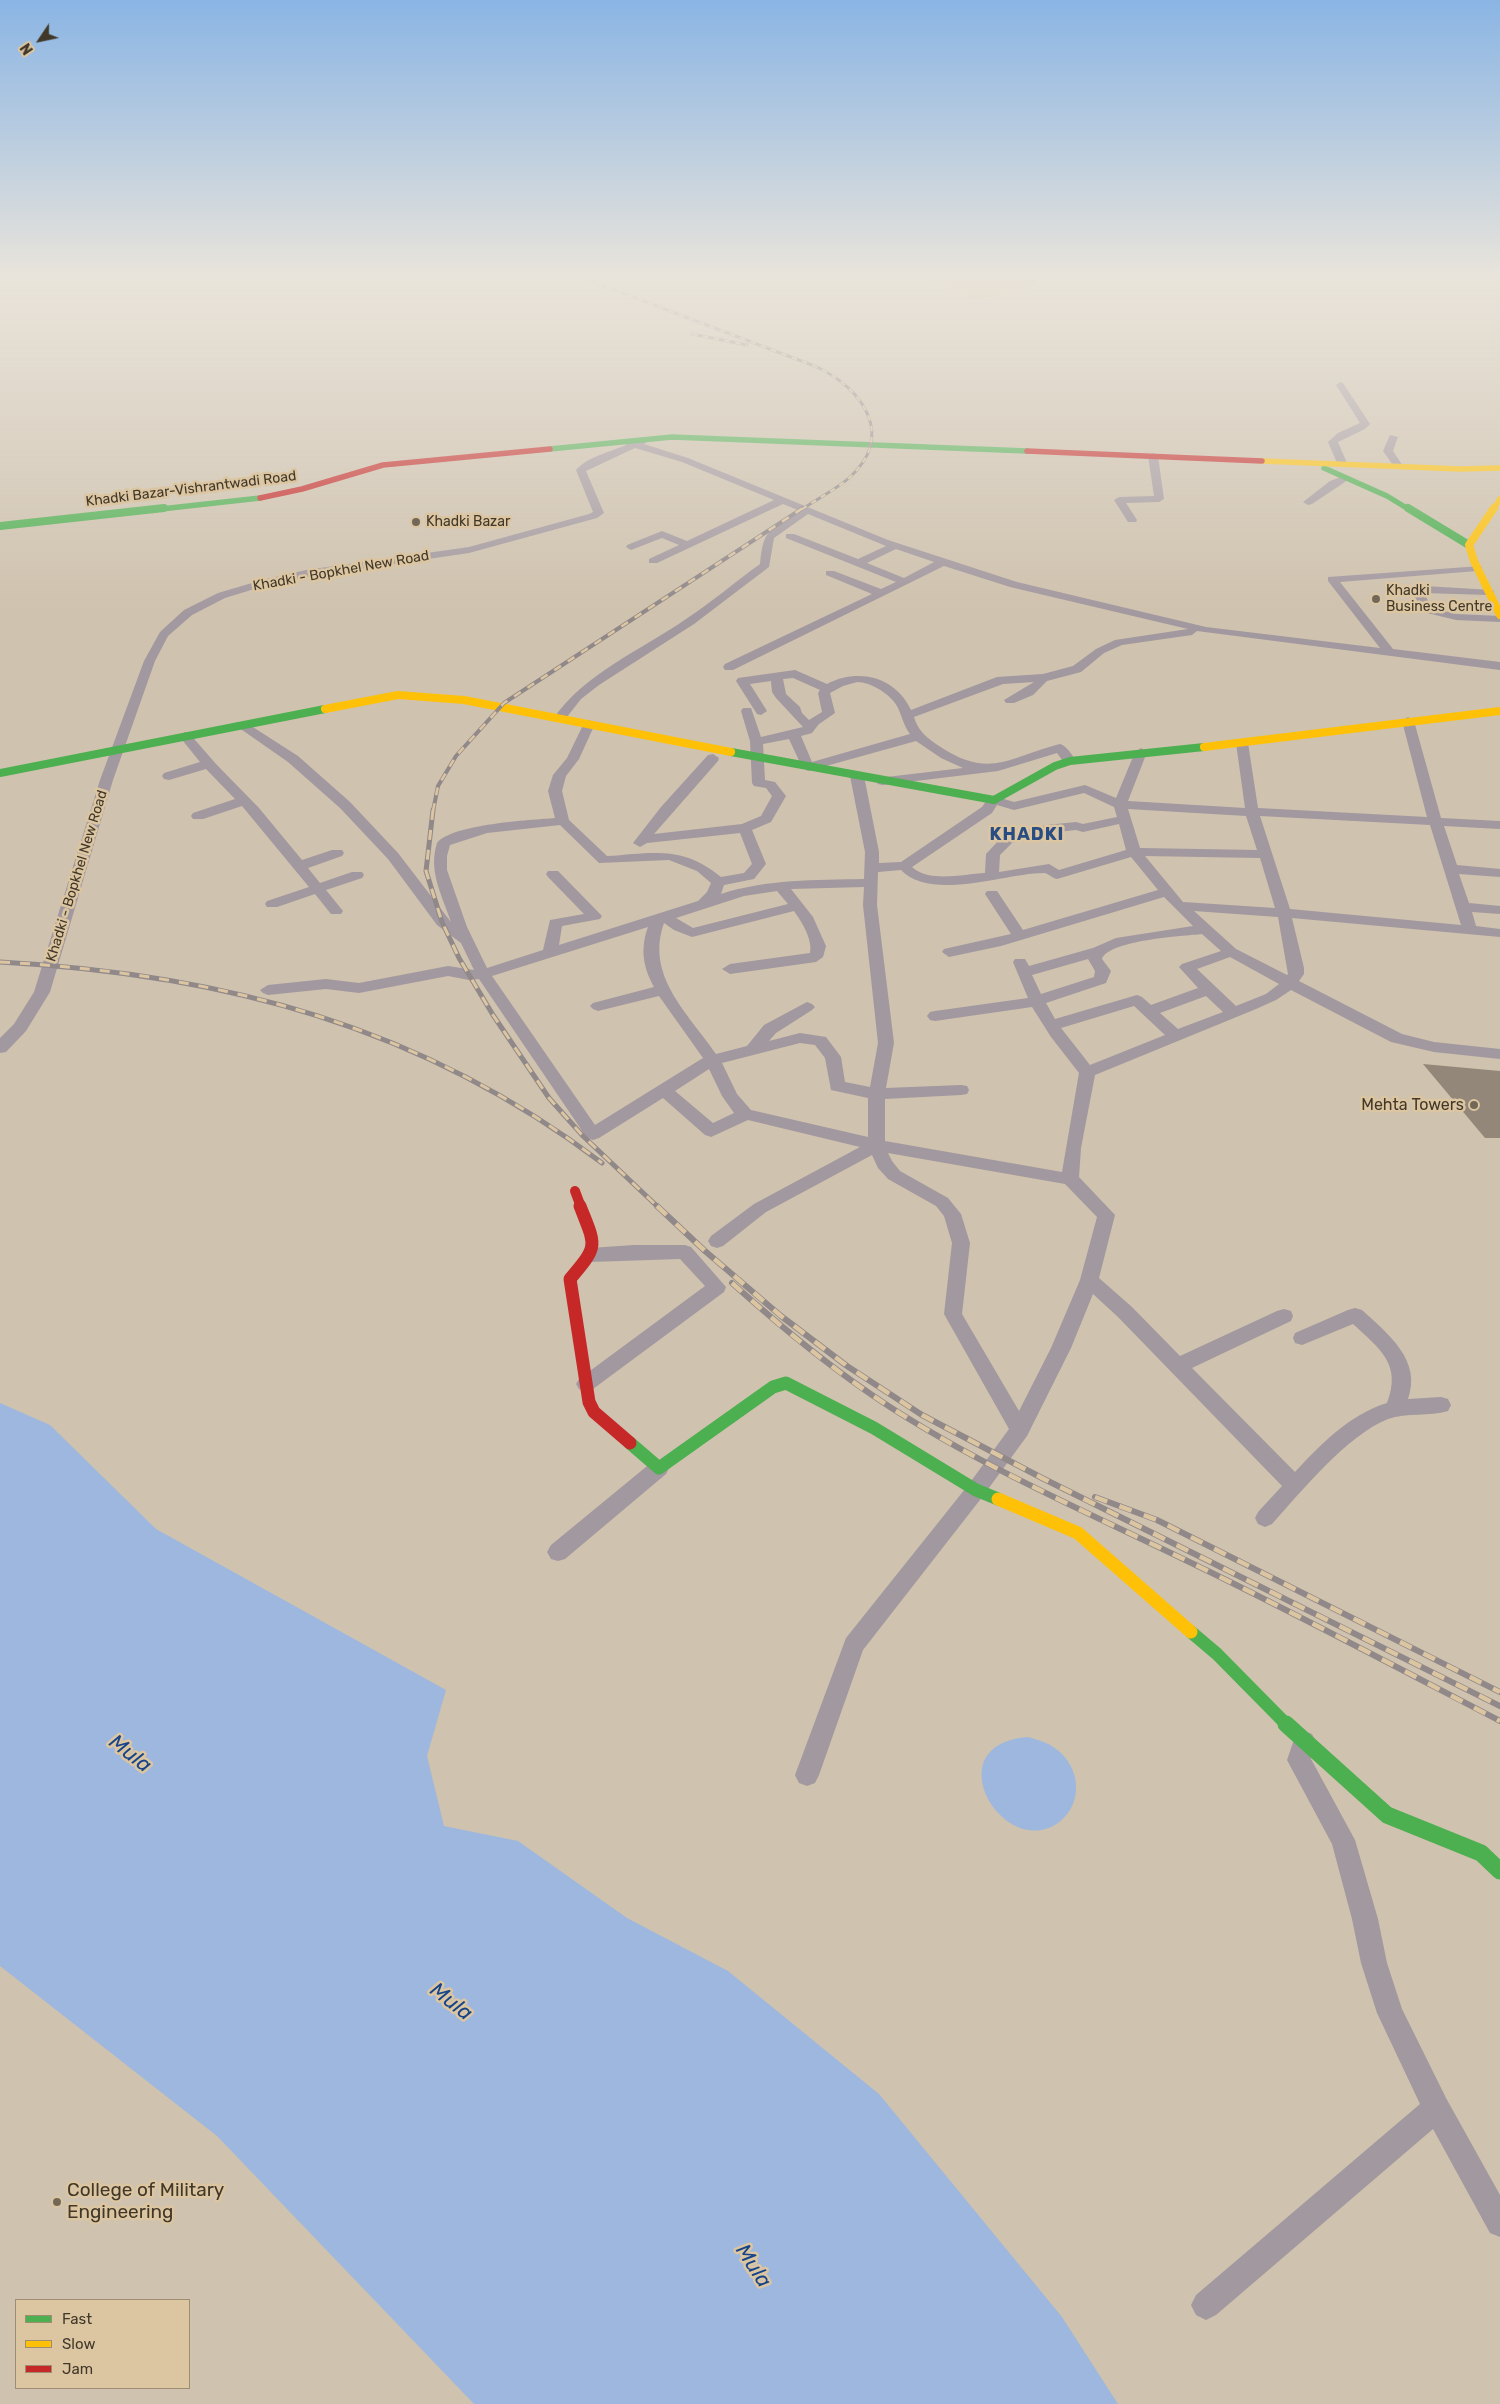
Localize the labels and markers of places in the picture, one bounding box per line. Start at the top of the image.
place label: Khadki Bazar [426,514,510,530]
marker: Khadki Bazar [410,516,422,528]
place label: Khadki Business Centre [1386,583,1492,616]
marker: Khadki Business Centre [1370,593,1382,605]
place label: Mehta Towers [1361,1095,1464,1115]
marker: Mehta Towers [1468,1099,1480,1111]
place label: College of Military Engineering [67,2180,224,2224]
marker: College of Military Engineering [51,2196,63,2208]

